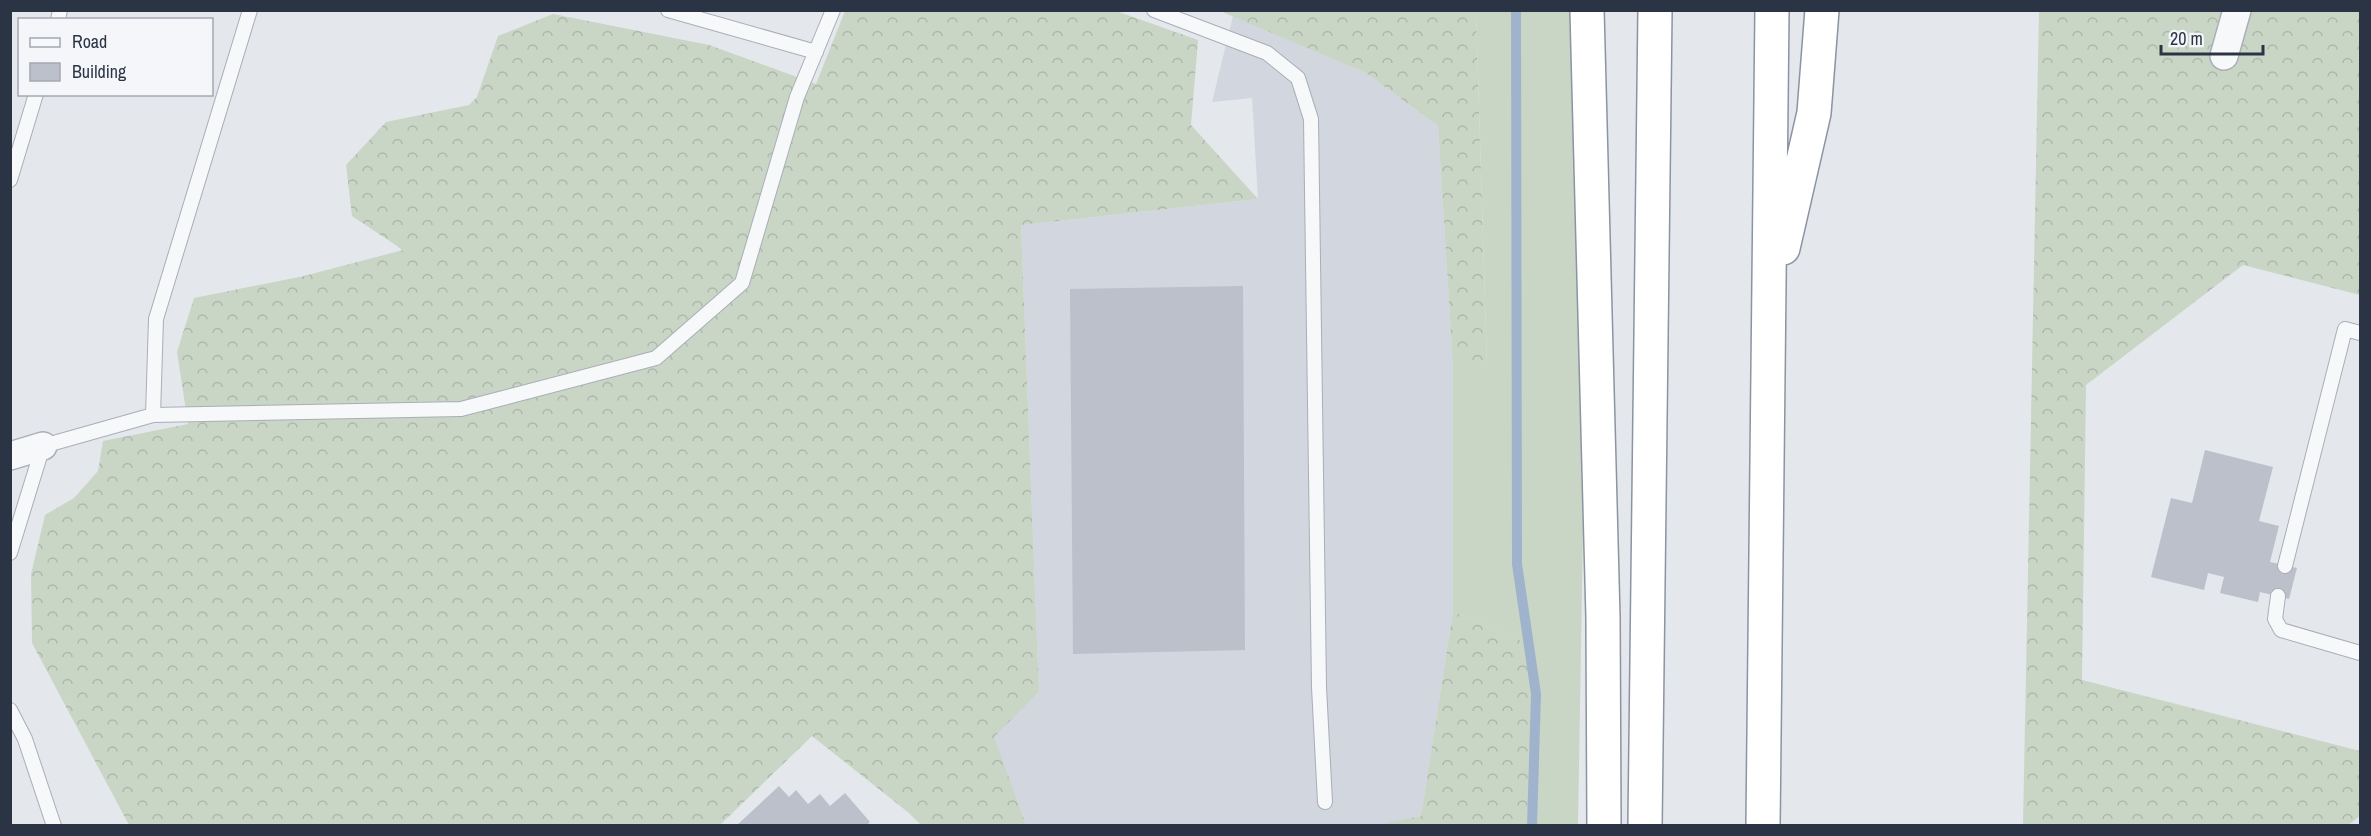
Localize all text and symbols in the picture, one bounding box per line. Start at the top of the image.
legend [18,18,213,96]
scale bar [2161,18,2263,56]
text: 20 m [2170,26,2203,51]
text: Road [72,29,107,54]
text: Building [72,59,127,84]

